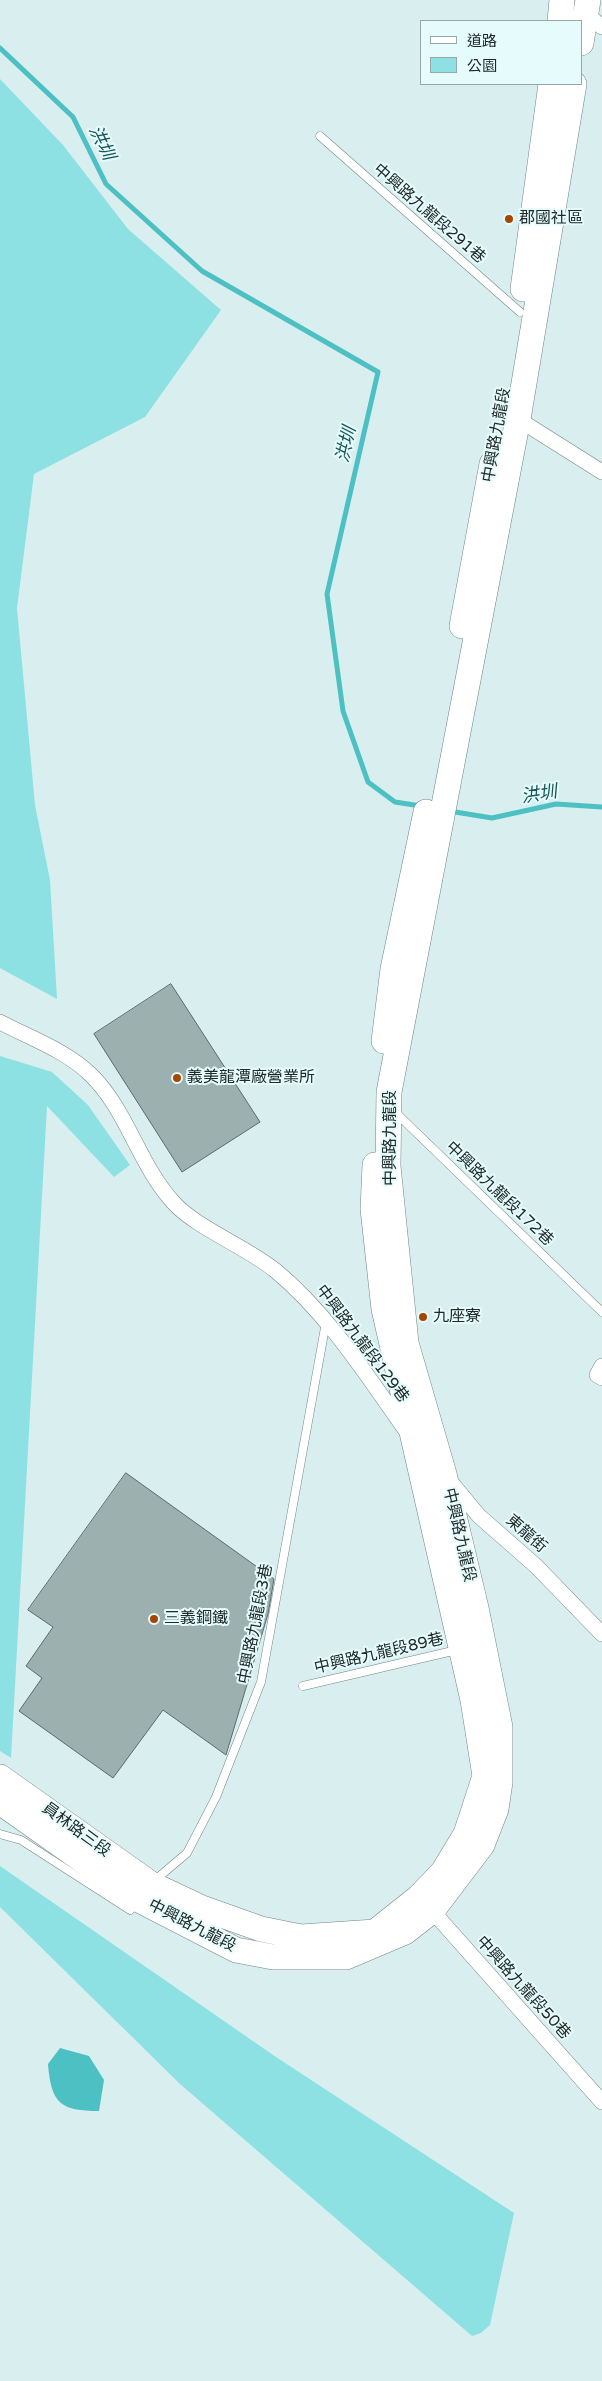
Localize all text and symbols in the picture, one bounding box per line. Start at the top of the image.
legend [420,20,582,85]
text: 道路 [467,32,497,50]
text: 公園 [467,57,497,75]
water label: 洪圳 [83,122,119,164]
street label: 中興路九龍段291巷 [369,160,489,268]
place label: 郡國社區 [519,209,583,229]
marker: 郡國社區 [503,213,515,225]
street label: 中興路九龍段 [479,386,515,484]
water label: 洪圳 [332,425,362,465]
water label: 洪圳 [520,782,558,808]
place label: 義美龍潭廠營業所 [187,1068,315,1088]
marker: 義美龍潭廠營業所 [171,1072,183,1084]
street label: 中興路九龍段 [381,1090,401,1186]
street label: 中興路九龍段172巷 [441,1138,557,1250]
street label: 中興路九龍段129巷 [312,1281,412,1407]
place label: 九座寮 [433,1307,481,1327]
marker: 九座寮 [417,1311,429,1323]
street label: 中興路九龍段 [439,1486,479,1584]
street label: 東龍街 [502,1511,550,1557]
street label: 中興路九龍段3巷 [235,1562,277,1686]
place label: 三義鋼鐵 [164,1609,228,1629]
marker: 三義鋼鐵 [148,1613,160,1625]
street label: 中興路九龍段89巷 [312,1630,446,1678]
street label: 員林路三段 [38,1799,114,1861]
street label: 中興路九龍段 [145,1896,239,1956]
street label: 中興路九龍段50巷 [472,1932,574,2044]

